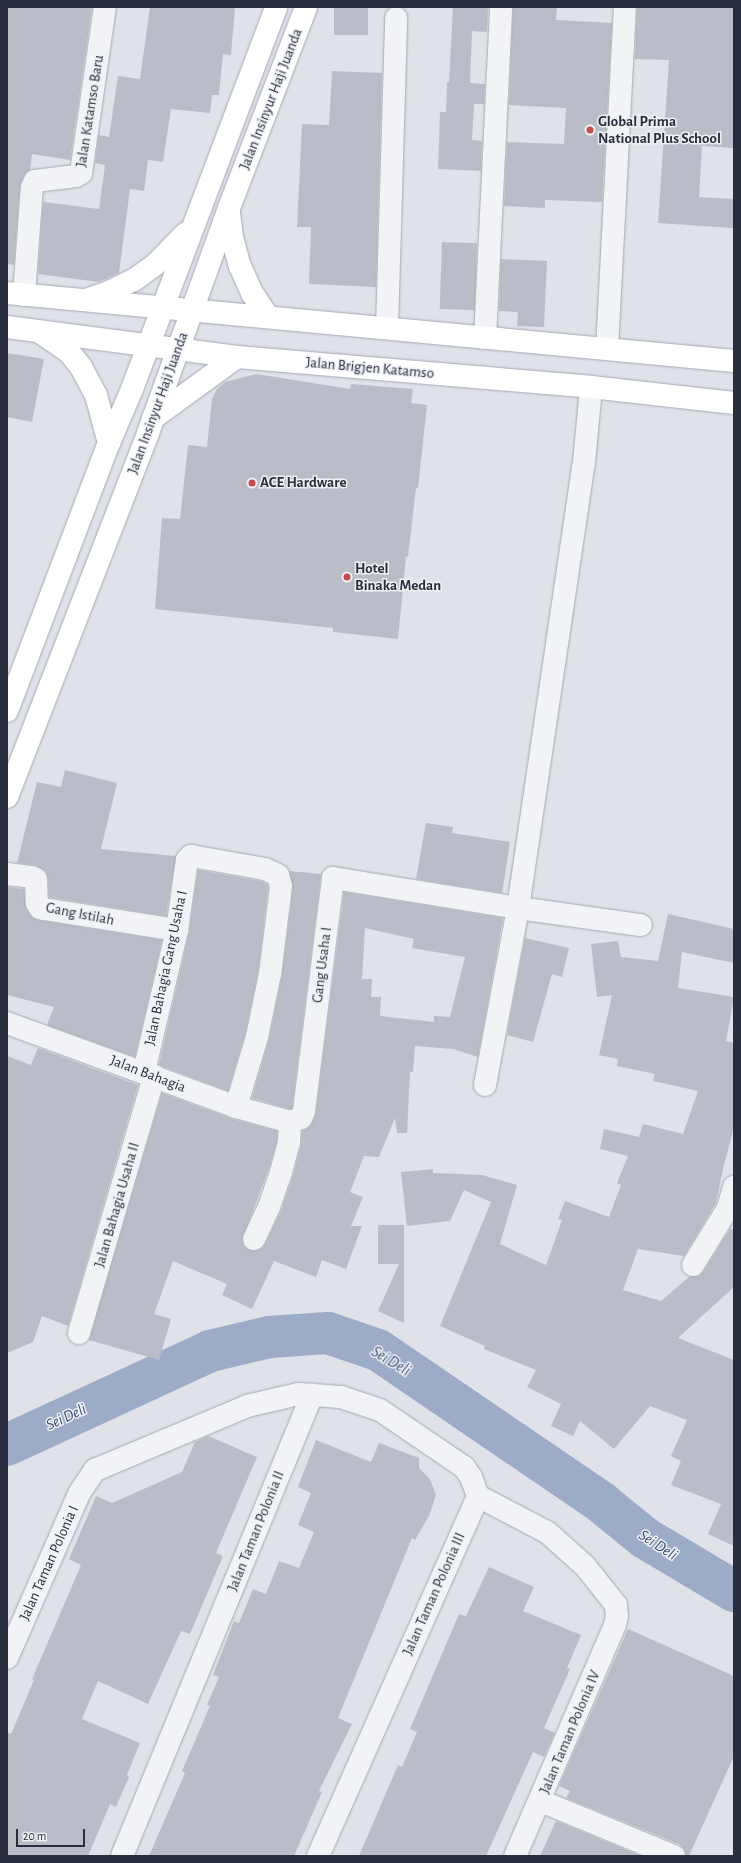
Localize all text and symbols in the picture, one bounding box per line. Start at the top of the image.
street label: Jalan Insinyur Haji Juanda [236,26,306,172]
street label: Jalan Katamso Baru [72,54,108,168]
place label: Global Prima National Plus School [598,112,721,147]
marker: Global Prima National Plus School [585,125,595,135]
street label: Jalan Insinyur Haji Juanda [124,330,192,476]
street label: Jalan Brigjen Katamso [305,353,435,383]
place label: ACE Hardware [260,474,347,492]
marker: ACE Hardware [247,478,257,488]
place label: Hotel Binaka Medan [355,559,441,594]
marker: Hotel Binaka Medan [342,572,352,582]
street label: Jalan Bahagia Gang Usaha I [141,889,191,1047]
street label: Gang Istilah [44,899,116,929]
street label: Gang Usaha I [308,926,336,1004]
street label: Jalan Bahagia [108,1051,188,1097]
street label: Jalan Bahagia Usaha II [91,1140,143,1270]
water label: Sei Deli [368,1342,414,1380]
water label: Sei Deli [43,1399,89,1435]
street label: Jalan Taman Polonia II [224,1468,288,1594]
street label: Jalan Taman Polonia I [15,1503,83,1623]
water label: Sei Deli [635,1525,681,1565]
street label: Jalan Taman Polonia III [399,1530,469,1658]
street label: Jalan Taman Polonia IV [536,1667,604,1797]
scale bar [18,1821,87,1847]
text: 20 m [23,1830,46,1842]

